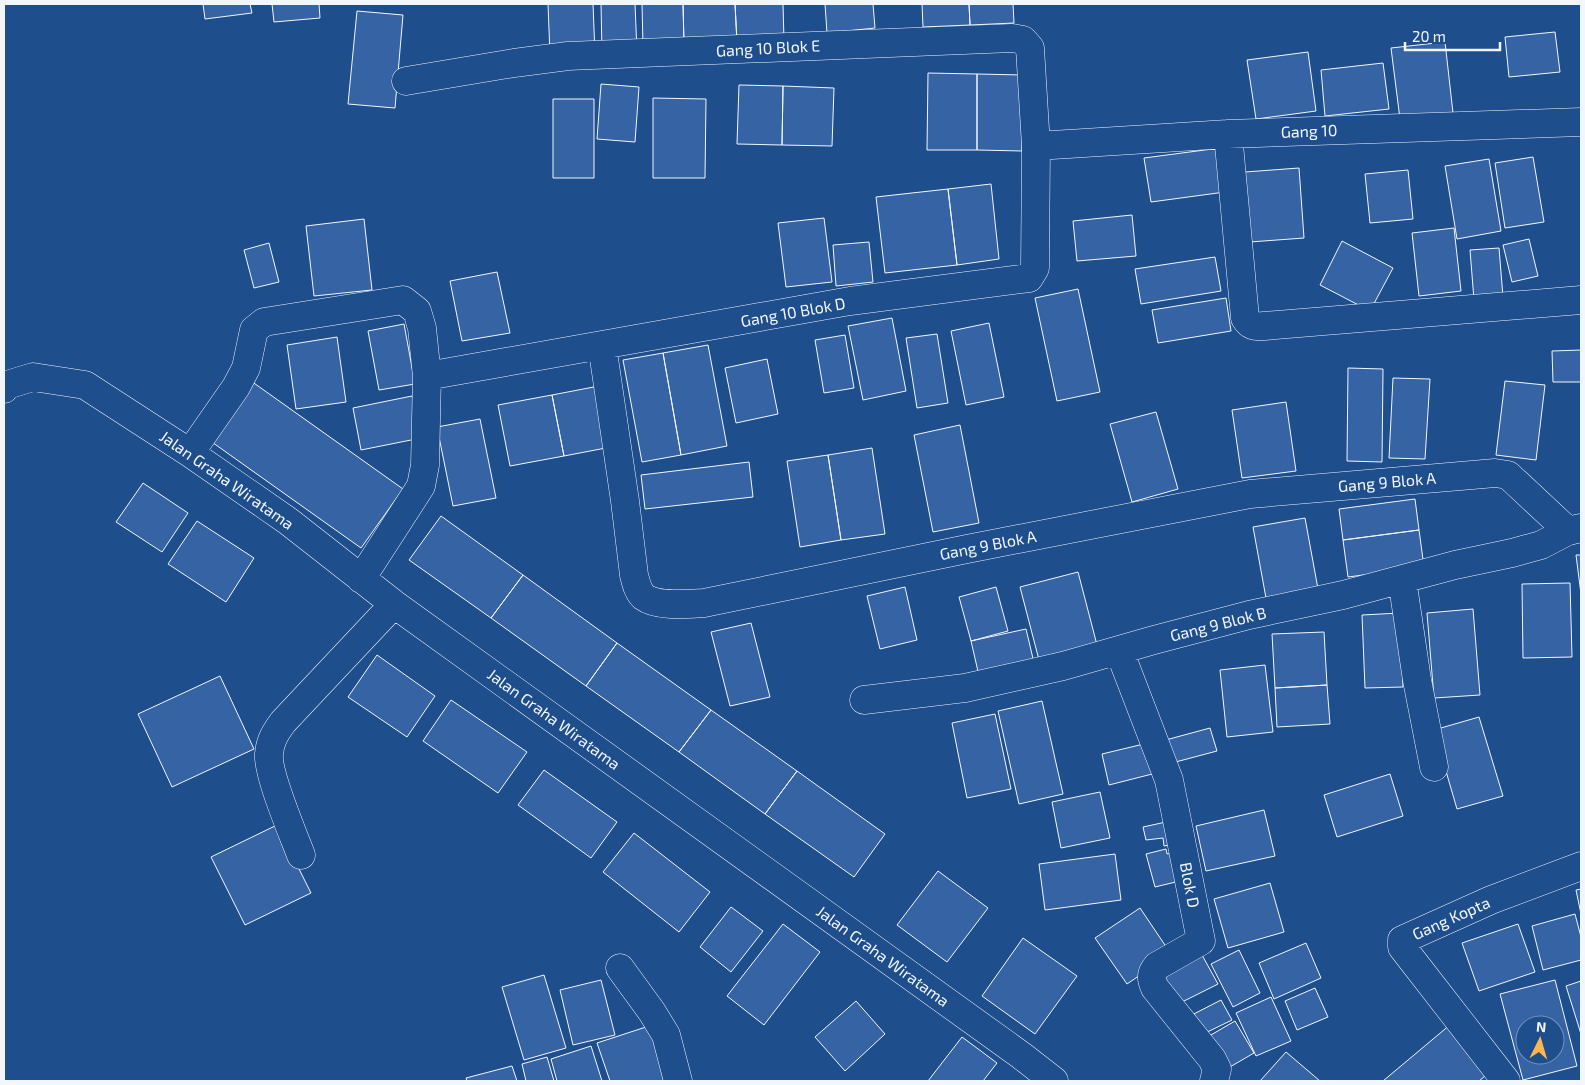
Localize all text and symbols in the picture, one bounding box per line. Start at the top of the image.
scale bar [1405,20,1500,52]
text: 20 m [1412,27,1446,45]
street label: Gang 10 Blok E [715,35,821,60]
street label: Gang 10 [1280,120,1338,141]
street label: Gang 10 Blok D [739,293,847,330]
street label: Jalan Graha Wiratama [157,426,298,533]
street label: Gang 9 Blok A [1337,468,1437,495]
street label: Gang 9 Blok A [938,526,1038,563]
street label: Gang 9 Blok B [1168,602,1268,645]
street label: Jalan Graha Wiratama [484,664,624,773]
street label: Blok D [1177,861,1204,909]
street label: Gang Kopta [1409,892,1493,943]
street label: Jalan Graha Wiratama [813,901,953,1010]
north arrow [1515,1015,1565,1065]
text: N [1535,1018,1547,1035]

